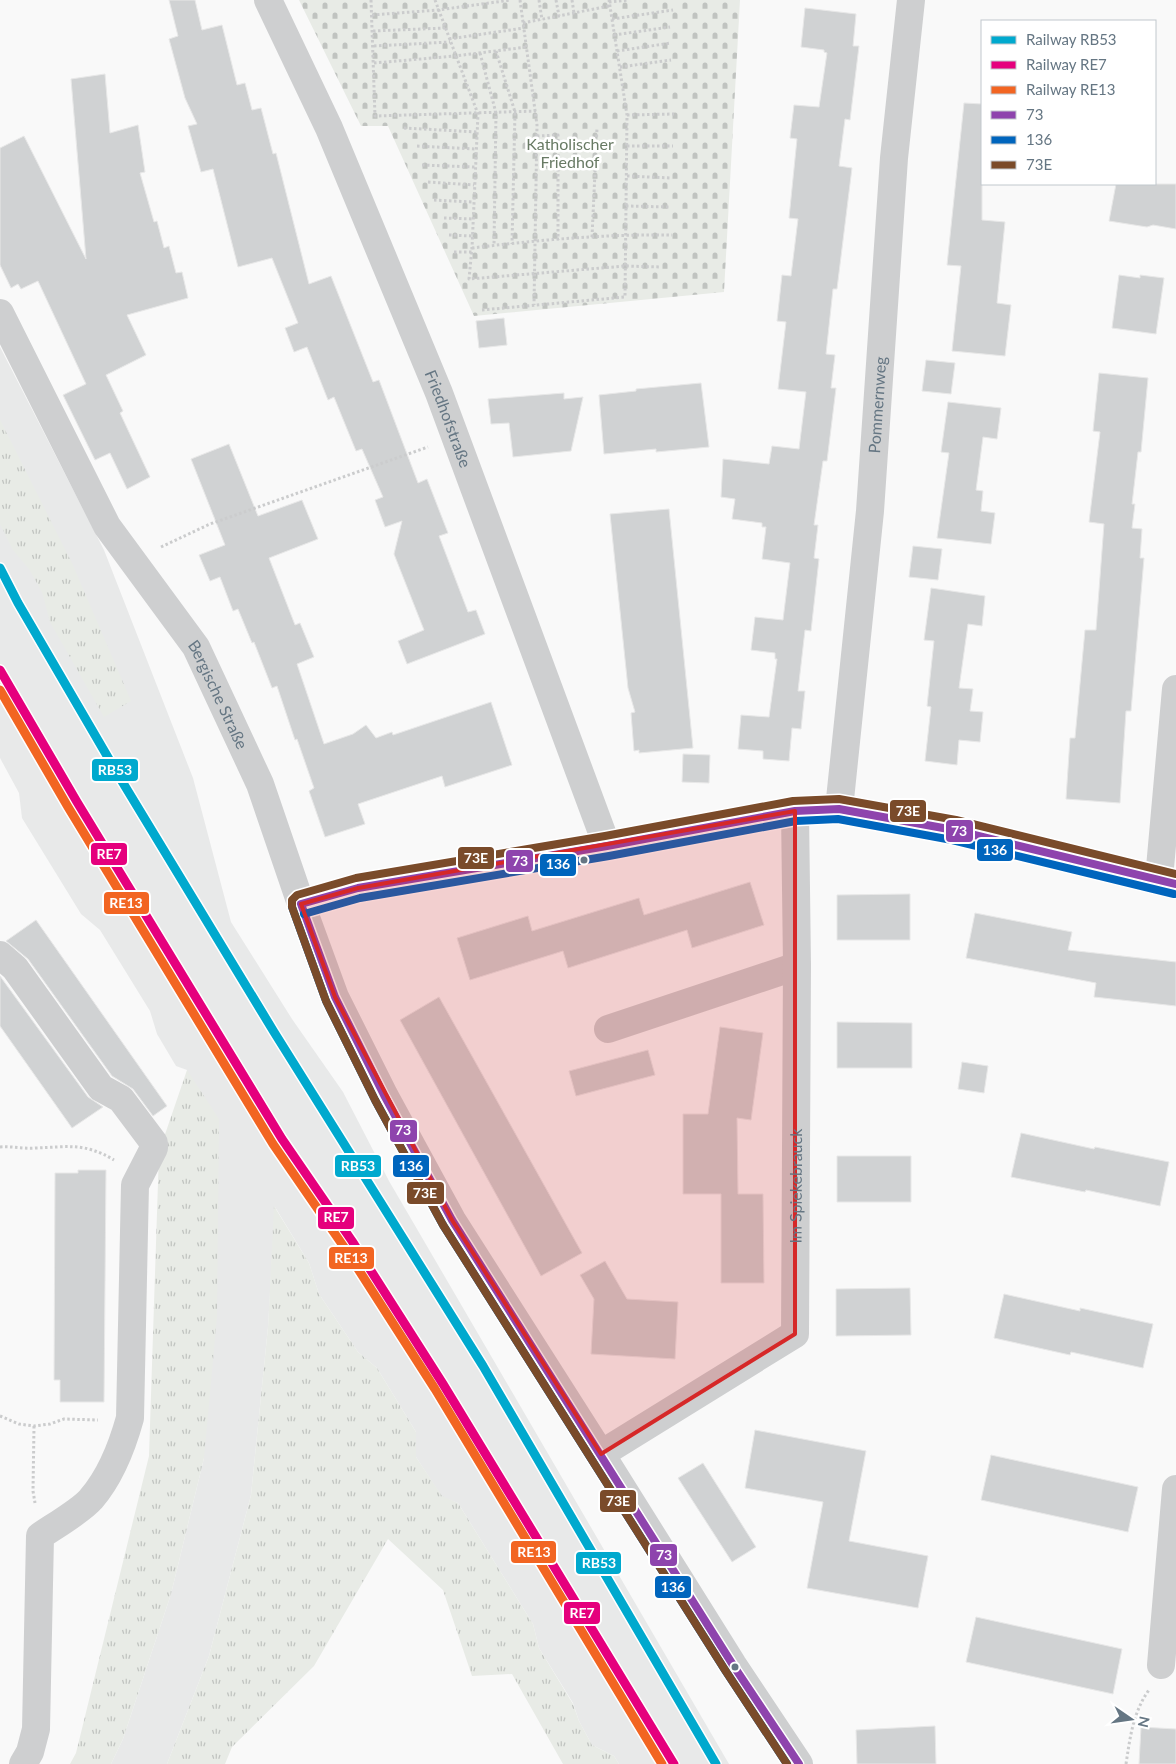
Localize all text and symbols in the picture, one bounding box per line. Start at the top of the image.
legend [981,20,1156,185]
text: Railway RB53 [1026,30,1117,48]
text: Railway RE7 [1026,55,1107,73]
text: Railway RE13 [1026,80,1116,98]
text: 73 [1026,105,1043,123]
text: 136 [1026,130,1052,148]
park label: Katholischer Friedhof [526,134,614,171]
text: 73E [1026,155,1052,173]
street label: Pommernweg [864,356,889,454]
street label: Friedhofstraße [421,367,476,470]
street label: Bergische Straße [185,636,252,752]
line badge: RB53 [91,758,139,782]
text: RB53 [98,761,132,778]
line badge: 73E [889,799,927,823]
text: 73E [896,802,920,819]
line badge: 73 [945,819,974,843]
text: 73 [951,822,967,839]
line badge: 136 [976,838,1014,862]
text: 136 [983,841,1007,858]
line badge: RE7 [90,842,128,866]
text: RE7 [96,845,122,862]
line badge: 73E [457,846,495,870]
text: 73E [464,849,488,866]
line badge: 73 [505,849,534,873]
text: 73 [512,852,528,869]
line badge: 136 [539,853,577,877]
text: 136 [546,855,570,872]
unlabelled marker [579,855,589,865]
line badge: RE13 [103,891,150,915]
text: RE13 [109,894,143,911]
line badge: 73 [389,1119,418,1143]
text: 73 [395,1121,411,1138]
street label: Im Spiekebrauck [785,1128,805,1244]
line badge: RB53 [334,1154,382,1178]
line badge: 136 [392,1154,430,1178]
text: RB53 [341,1157,375,1174]
text: 136 [399,1157,423,1174]
line badge: 73E [406,1181,445,1205]
text: 73E [413,1184,437,1201]
line badge: RE7 [317,1206,355,1230]
text: RE7 [323,1208,349,1225]
line badge: RE13 [328,1246,375,1270]
text: RE13 [334,1249,368,1266]
line badge: 73E [599,1489,637,1513]
text: 73E [606,1492,630,1509]
line badge: RE13 [510,1540,557,1564]
text: RE13 [517,1543,551,1560]
line badge: 73 [649,1543,678,1567]
text: 73 [656,1546,672,1563]
line badge: RB53 [575,1551,622,1575]
text: RB53 [582,1554,616,1571]
line badge: 136 [654,1575,692,1599]
text: 136 [661,1578,685,1595]
line badge: RE7 [563,1601,601,1625]
text: RE7 [569,1604,595,1621]
unlabelled marker [730,1662,740,1672]
north arrow [1106,1694,1156,1744]
text: N [1135,1715,1154,1729]

